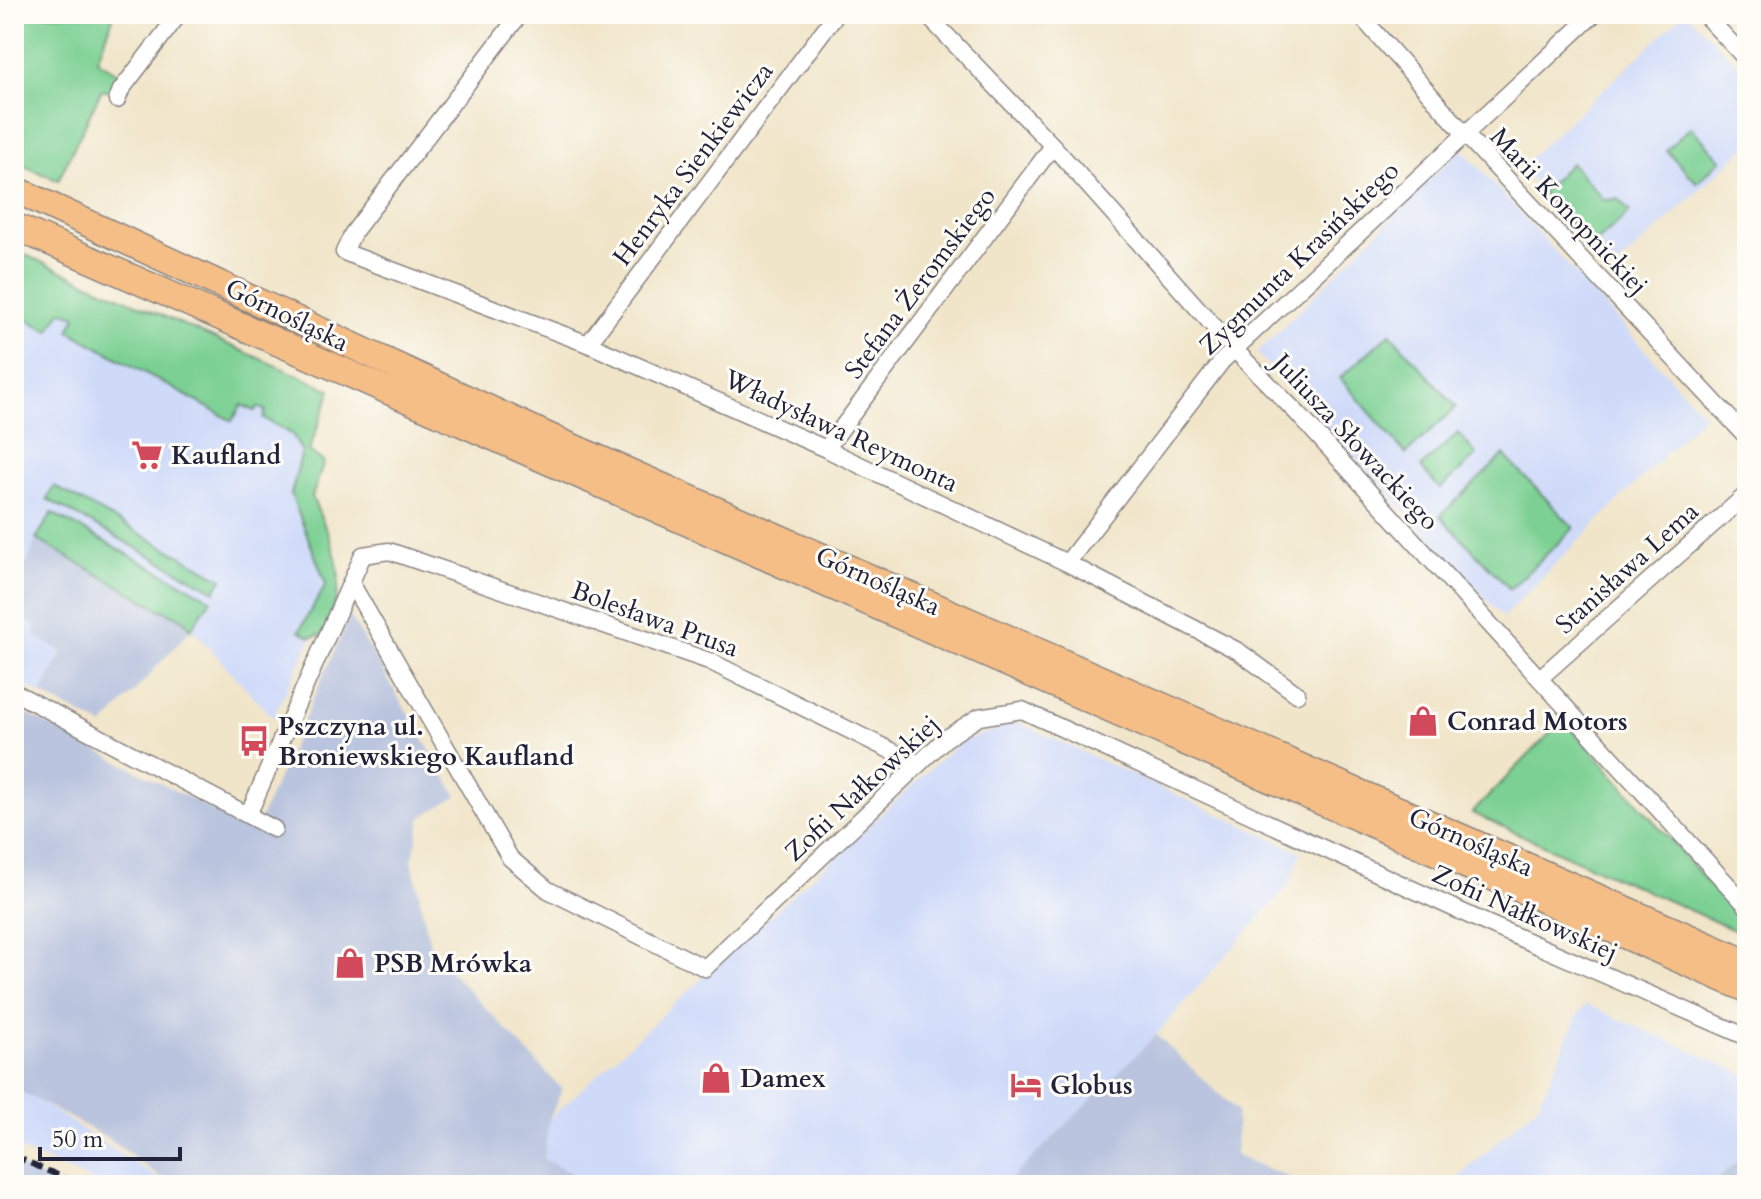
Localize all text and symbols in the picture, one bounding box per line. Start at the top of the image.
street label: Henryka Sienkiewicza [605,55,781,273]
street label: Marii Konopnickiej [1482,120,1656,302]
street label: Zygmunta Krasińskiego [1191,153,1407,363]
street label: Stefana Żeromskiego [836,180,1004,386]
street label: Górnośląska [219,270,355,360]
street label: Juliusza Słowackiego [1262,343,1447,538]
street label: Władysława Reymonta [717,361,964,501]
supermarket icon: Kaufland [130,438,164,472]
place label: Kaufland [171,438,281,473]
street label: Stanisława Lema [1548,494,1706,642]
street label: Górnośląska [810,538,946,624]
street label: Bolesława Prusa [567,573,743,665]
shop icon: Conrad Motors [1406,704,1440,738]
place label: Conrad Motors [1447,704,1628,739]
street label: Zofii Nałkowskiej [777,707,947,869]
place label: Pszczyna ul. Broniewskiego Kaufland [278,709,574,774]
bus stop icon: Pszczyna ul. Broniewskiego Kaufland [237,724,271,758]
street label: Górnośląska [1403,799,1539,885]
street label: Zofii Nałkowskiej [1427,856,1623,970]
shop icon: PSB Mrówka [333,946,367,980]
place label: PSB Mrówka [374,946,532,981]
shop icon: Damex [699,1061,733,1095]
place label: Damex [740,1061,826,1096]
hotel icon: Globus [1009,1068,1043,1102]
place label: Globus [1050,1068,1133,1103]
scale bar [40,1111,180,1161]
text: 50 m [52,1123,104,1156]

